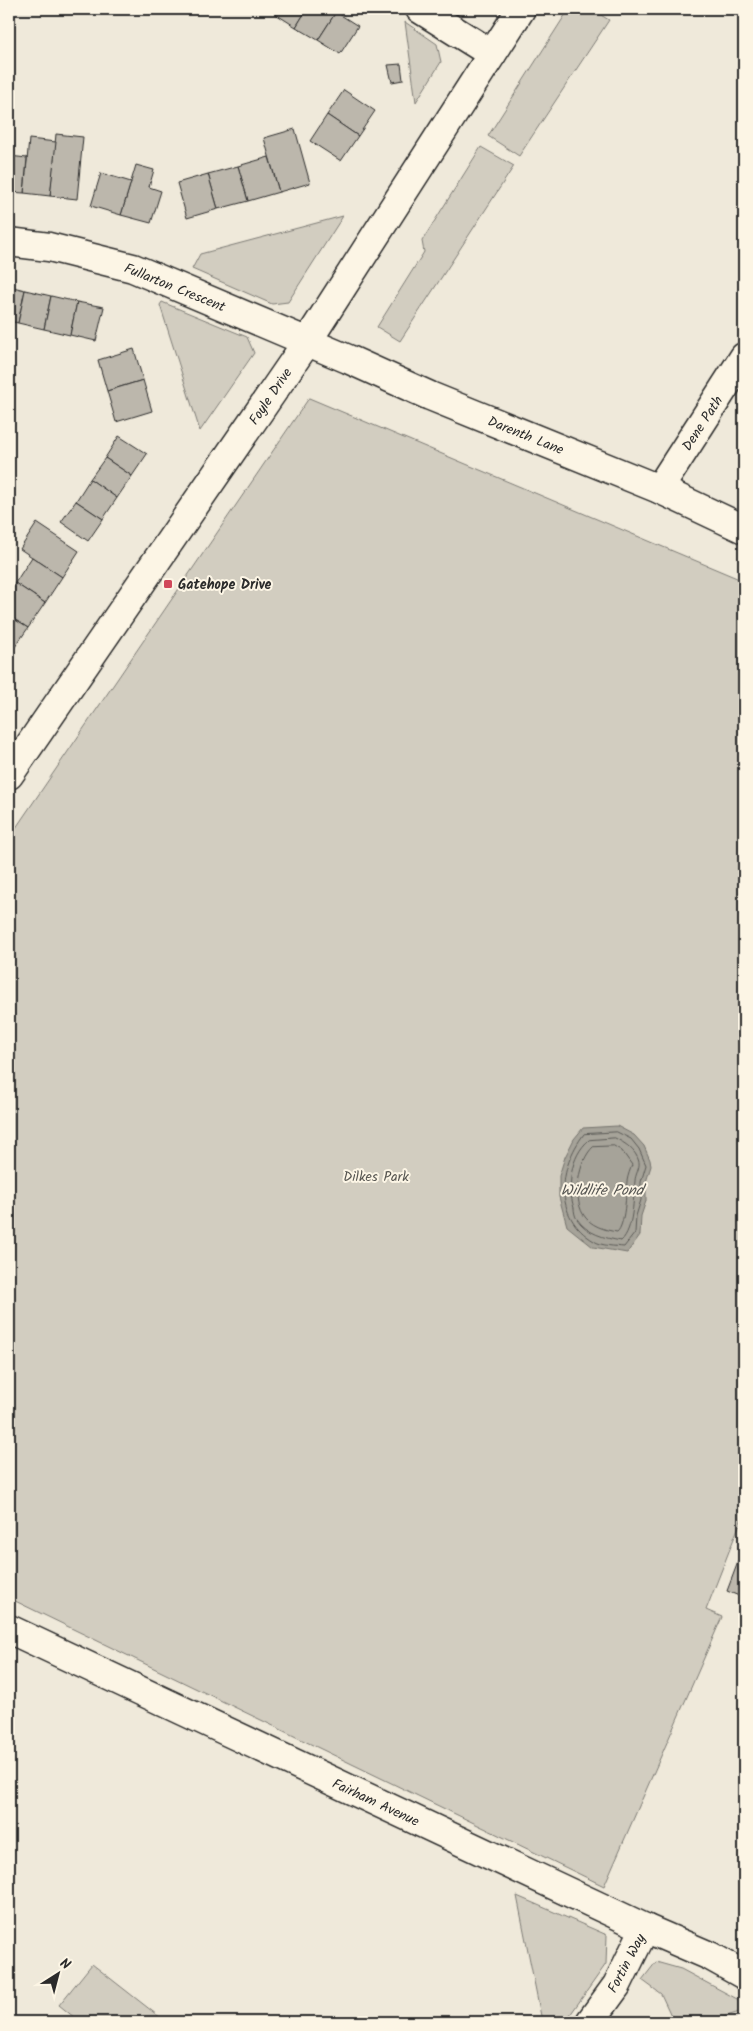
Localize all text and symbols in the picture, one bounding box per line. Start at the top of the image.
street label: Fullarton Crescent [121,258,229,319]
street label: Foyle Drive [244,363,298,430]
street label: Dene Path [677,392,729,455]
street label: Darenth Lane [484,411,568,461]
place label: Gatehope Drive [178,574,272,596]
marker: Gatehope Drive [162,578,174,590]
park label: Dilkes Park [343,1166,409,1188]
water label: Wildlife Pond [561,1179,647,1203]
street label: Fairham Avenue [328,1773,423,1833]
street label: Fortin Way [602,1930,652,1997]
north arrow [32,1948,82,1998]
text: N [55,1953,75,1976]

